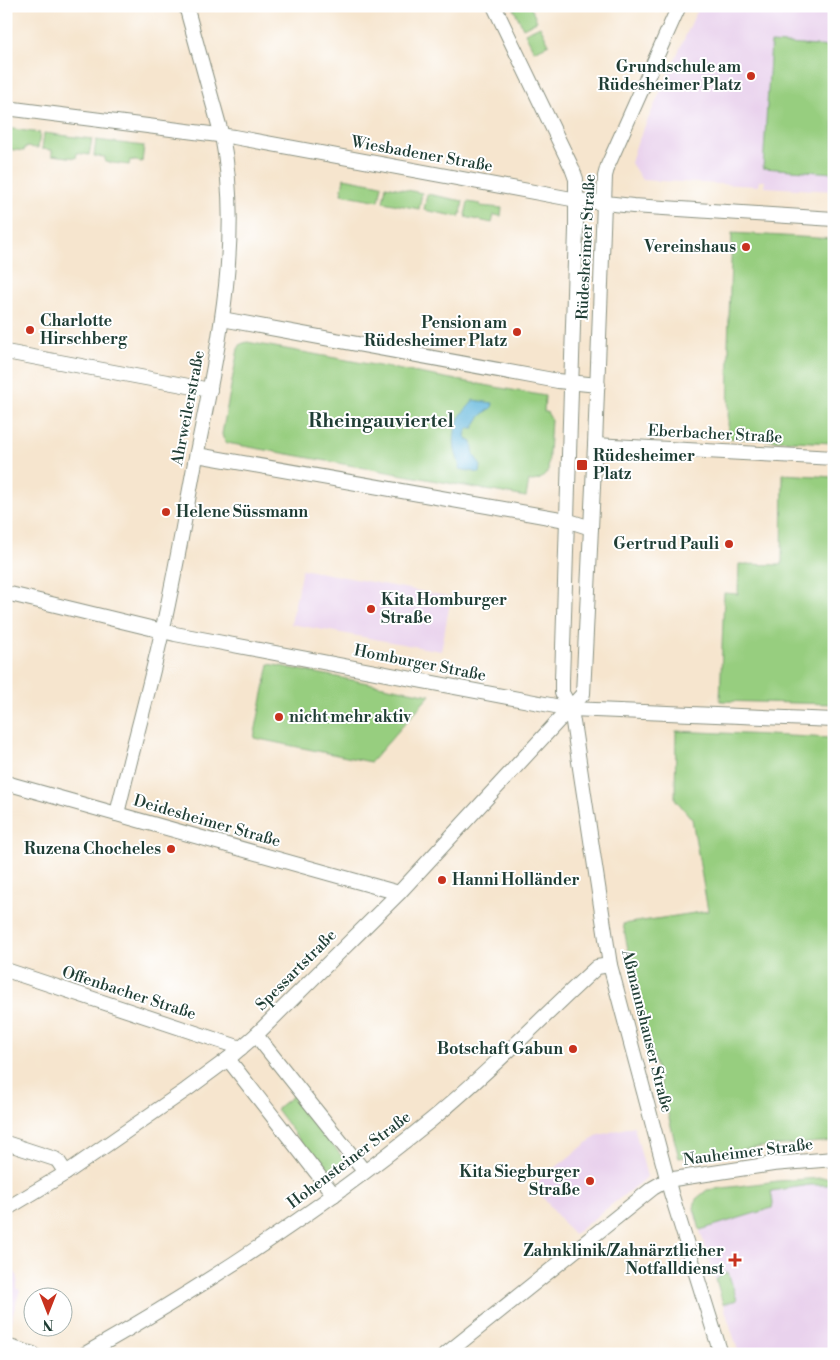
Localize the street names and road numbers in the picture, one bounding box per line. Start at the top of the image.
street label: Wiesbadener Straße [349,132,494,176]
street label: Rüdesheimer Straße [572,173,600,321]
street label: Ahrweilerstraße [167,349,209,468]
street label: Eberbacher Straße [647,420,783,448]
street label: Homburger Straße [352,640,488,686]
street label: Deidesheimer Straße [131,790,283,852]
street label: Spessartstraße [251,925,341,1015]
street label: Aßmannshauser Straße [617,947,677,1114]
street label: Offenbacher Straße [59,962,199,1024]
street label: Hohensteiner Straße [283,1107,415,1213]
street label: Nauheimer Straße [682,1134,814,1170]

